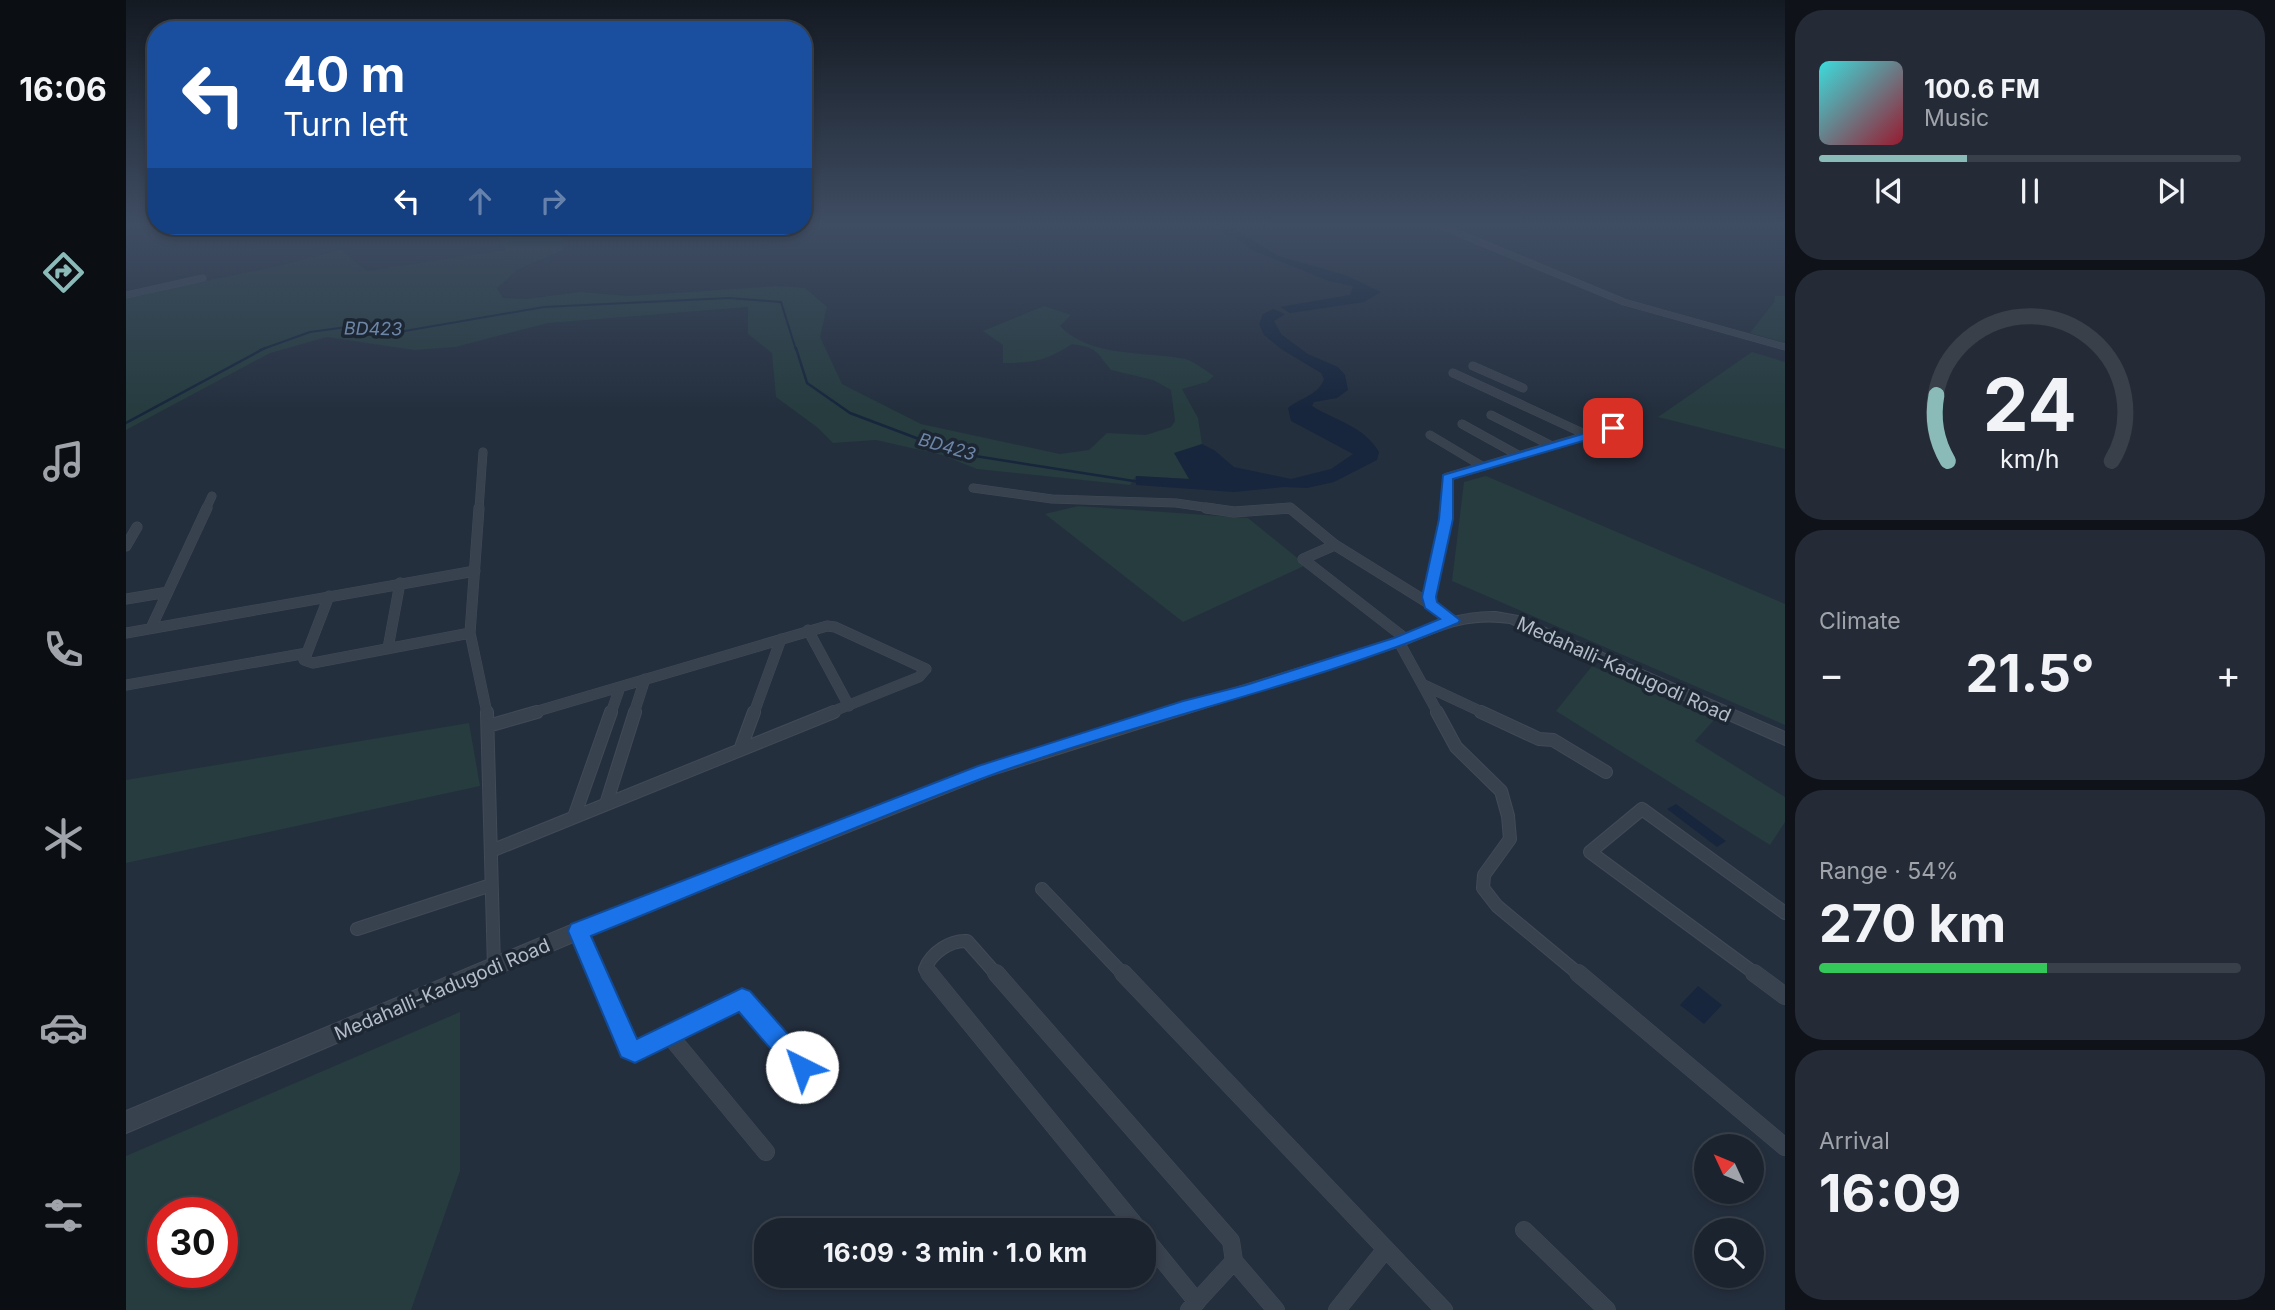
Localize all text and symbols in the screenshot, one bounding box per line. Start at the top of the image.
text: 40 m [283,45,406,104]
icon: left [168,49,259,140]
text: 16:06 [19,70,107,109]
text: 100.6 FM [1924,73,2040,104]
text: Music [1924,104,1989,132]
text: Turn left [283,105,408,144]
icon: previous [1870,172,1908,210]
icon: pause [2011,172,2049,210]
icon: next [2152,172,2190,210]
icon: left [388,182,426,220]
icon: ahead [461,182,499,220]
icon: right [534,182,572,220]
icon: directions [39,248,88,297]
water label: BD423 [344,317,402,340]
text: 24 [1983,360,2077,449]
pin [1583,398,1643,458]
icon: arrive [1594,409,1632,447]
water label: BD423 [916,428,978,465]
icon: music [39,437,88,486]
text: km/h [2000,444,2060,474]
text: Climate [1819,607,1901,635]
street label: Medahalli-Kadugodi Road [1513,612,1734,727]
icon: phone [39,625,88,674]
text: 21.5° [1965,642,2095,705]
text: − [1819,651,1844,697]
text: + [2216,651,2241,697]
icon: climate [39,814,88,863]
text: Range · 54% [1819,857,1959,885]
text: 270 km [1819,892,2006,955]
street label: Medahalli-Kadugodi Road [331,934,553,1045]
icon: car [39,1003,88,1052]
position arrow [765,1030,839,1104]
text: Arrival [1819,1127,1890,1155]
north arrow [1694,1134,1764,1204]
map controls [1694,1134,1764,1288]
text: 16:09 [1819,1162,1961,1225]
icon: filters [39,1191,88,1240]
speed limit sign: 30 [147,1197,238,1288]
button: search [1694,1218,1764,1288]
text: 16:09 · 3 min · 1.0 km [823,1237,1087,1268]

